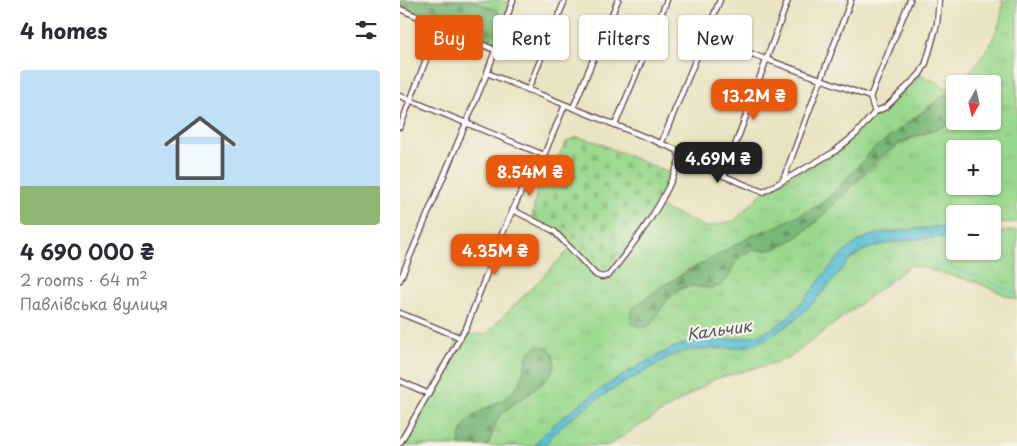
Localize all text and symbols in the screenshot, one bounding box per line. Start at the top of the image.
text: 4 homes [20,14,107,46]
chip: Buy [415,15,483,60]
chip: Rent [493,15,569,60]
chip: Filters [579,15,668,60]
chip: New [678,15,752,60]
icon: filters [352,16,380,44]
north arrow [946,75,1001,130]
map controls [946,75,1001,260]
pin: 13.2M ₴ [708,78,800,121]
text: 13.2M ₴ [722,83,786,107]
icon: home [155,103,245,193]
button: + [946,140,1001,195]
pin: 4.69M ₴ [672,142,764,184]
text: 4.69M ₴ [685,146,751,170]
pin: 8.54M ₴ [484,154,576,197]
text: 8.54M ₴ [497,159,563,183]
button: − [946,205,1001,260]
pin: 4.35M ₴ [449,234,541,276]
text: 4 690 000 ₴ [20,235,154,267]
text: 4.35M ₴ [462,238,528,262]
text: 2 rooms · 64 m² [20,267,148,291]
text: Павлівська вулиця [20,291,168,315]
water label: Кальчик [685,312,754,345]

